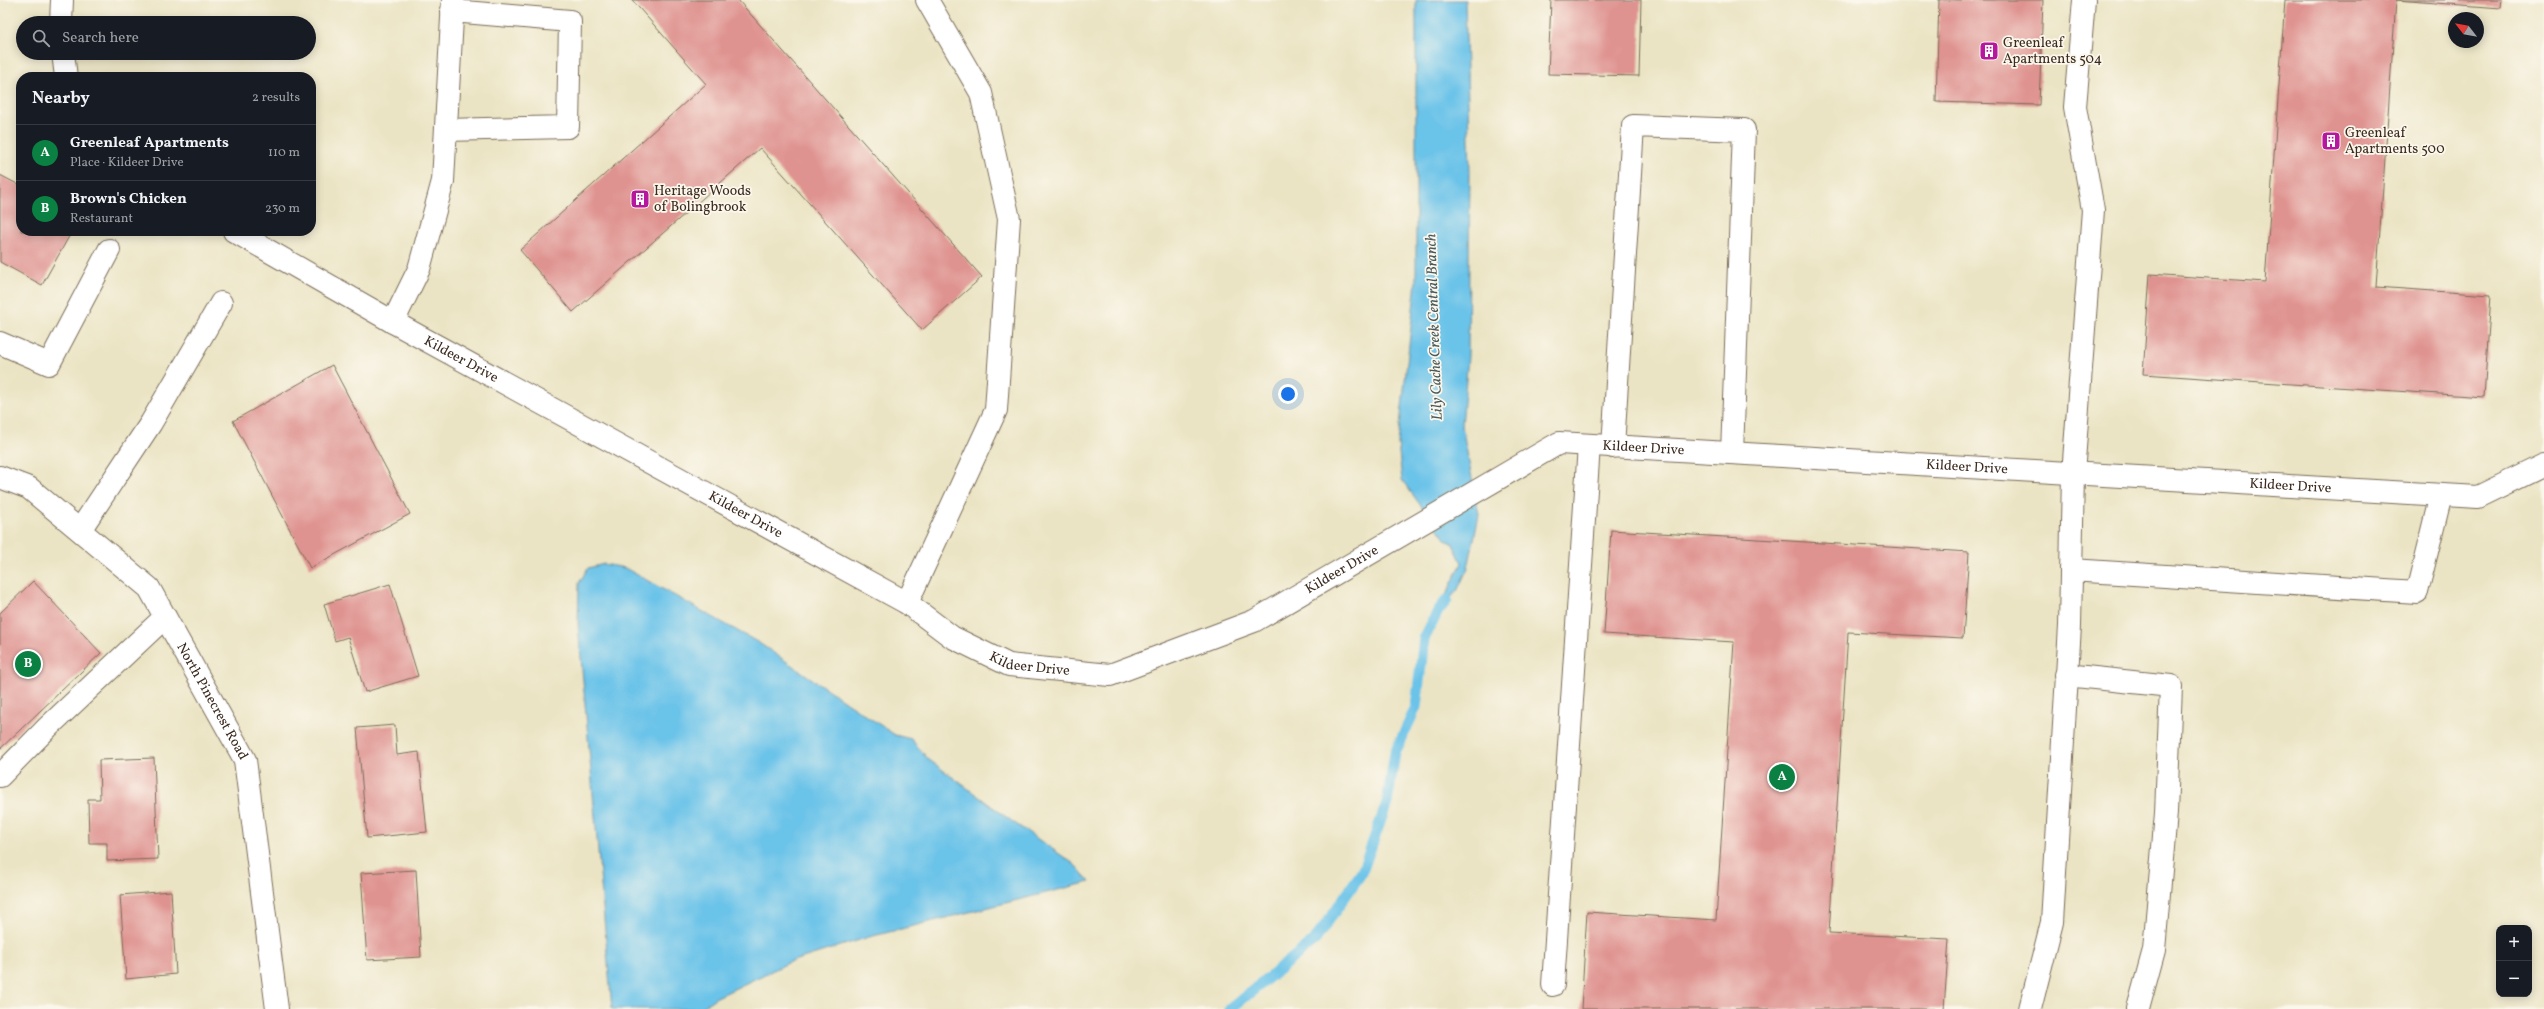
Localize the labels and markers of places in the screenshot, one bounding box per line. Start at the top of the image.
place label: Greenleaf Apartments 504 [2003,34,2102,69]
building icon: Greenleaf Apartments 504 [1978,40,2000,62]
place label: Greenleaf Apartments 500 [2345,124,2445,159]
building icon: Greenleaf Apartments 500 [2320,130,2342,152]
place label: Heritage Woods of Bolingbrook [654,182,751,217]
building icon: Heritage Woods of Bolingbrook [629,188,651,210]
pin: B [15,649,41,679]
pin: A [1769,762,1795,792]

